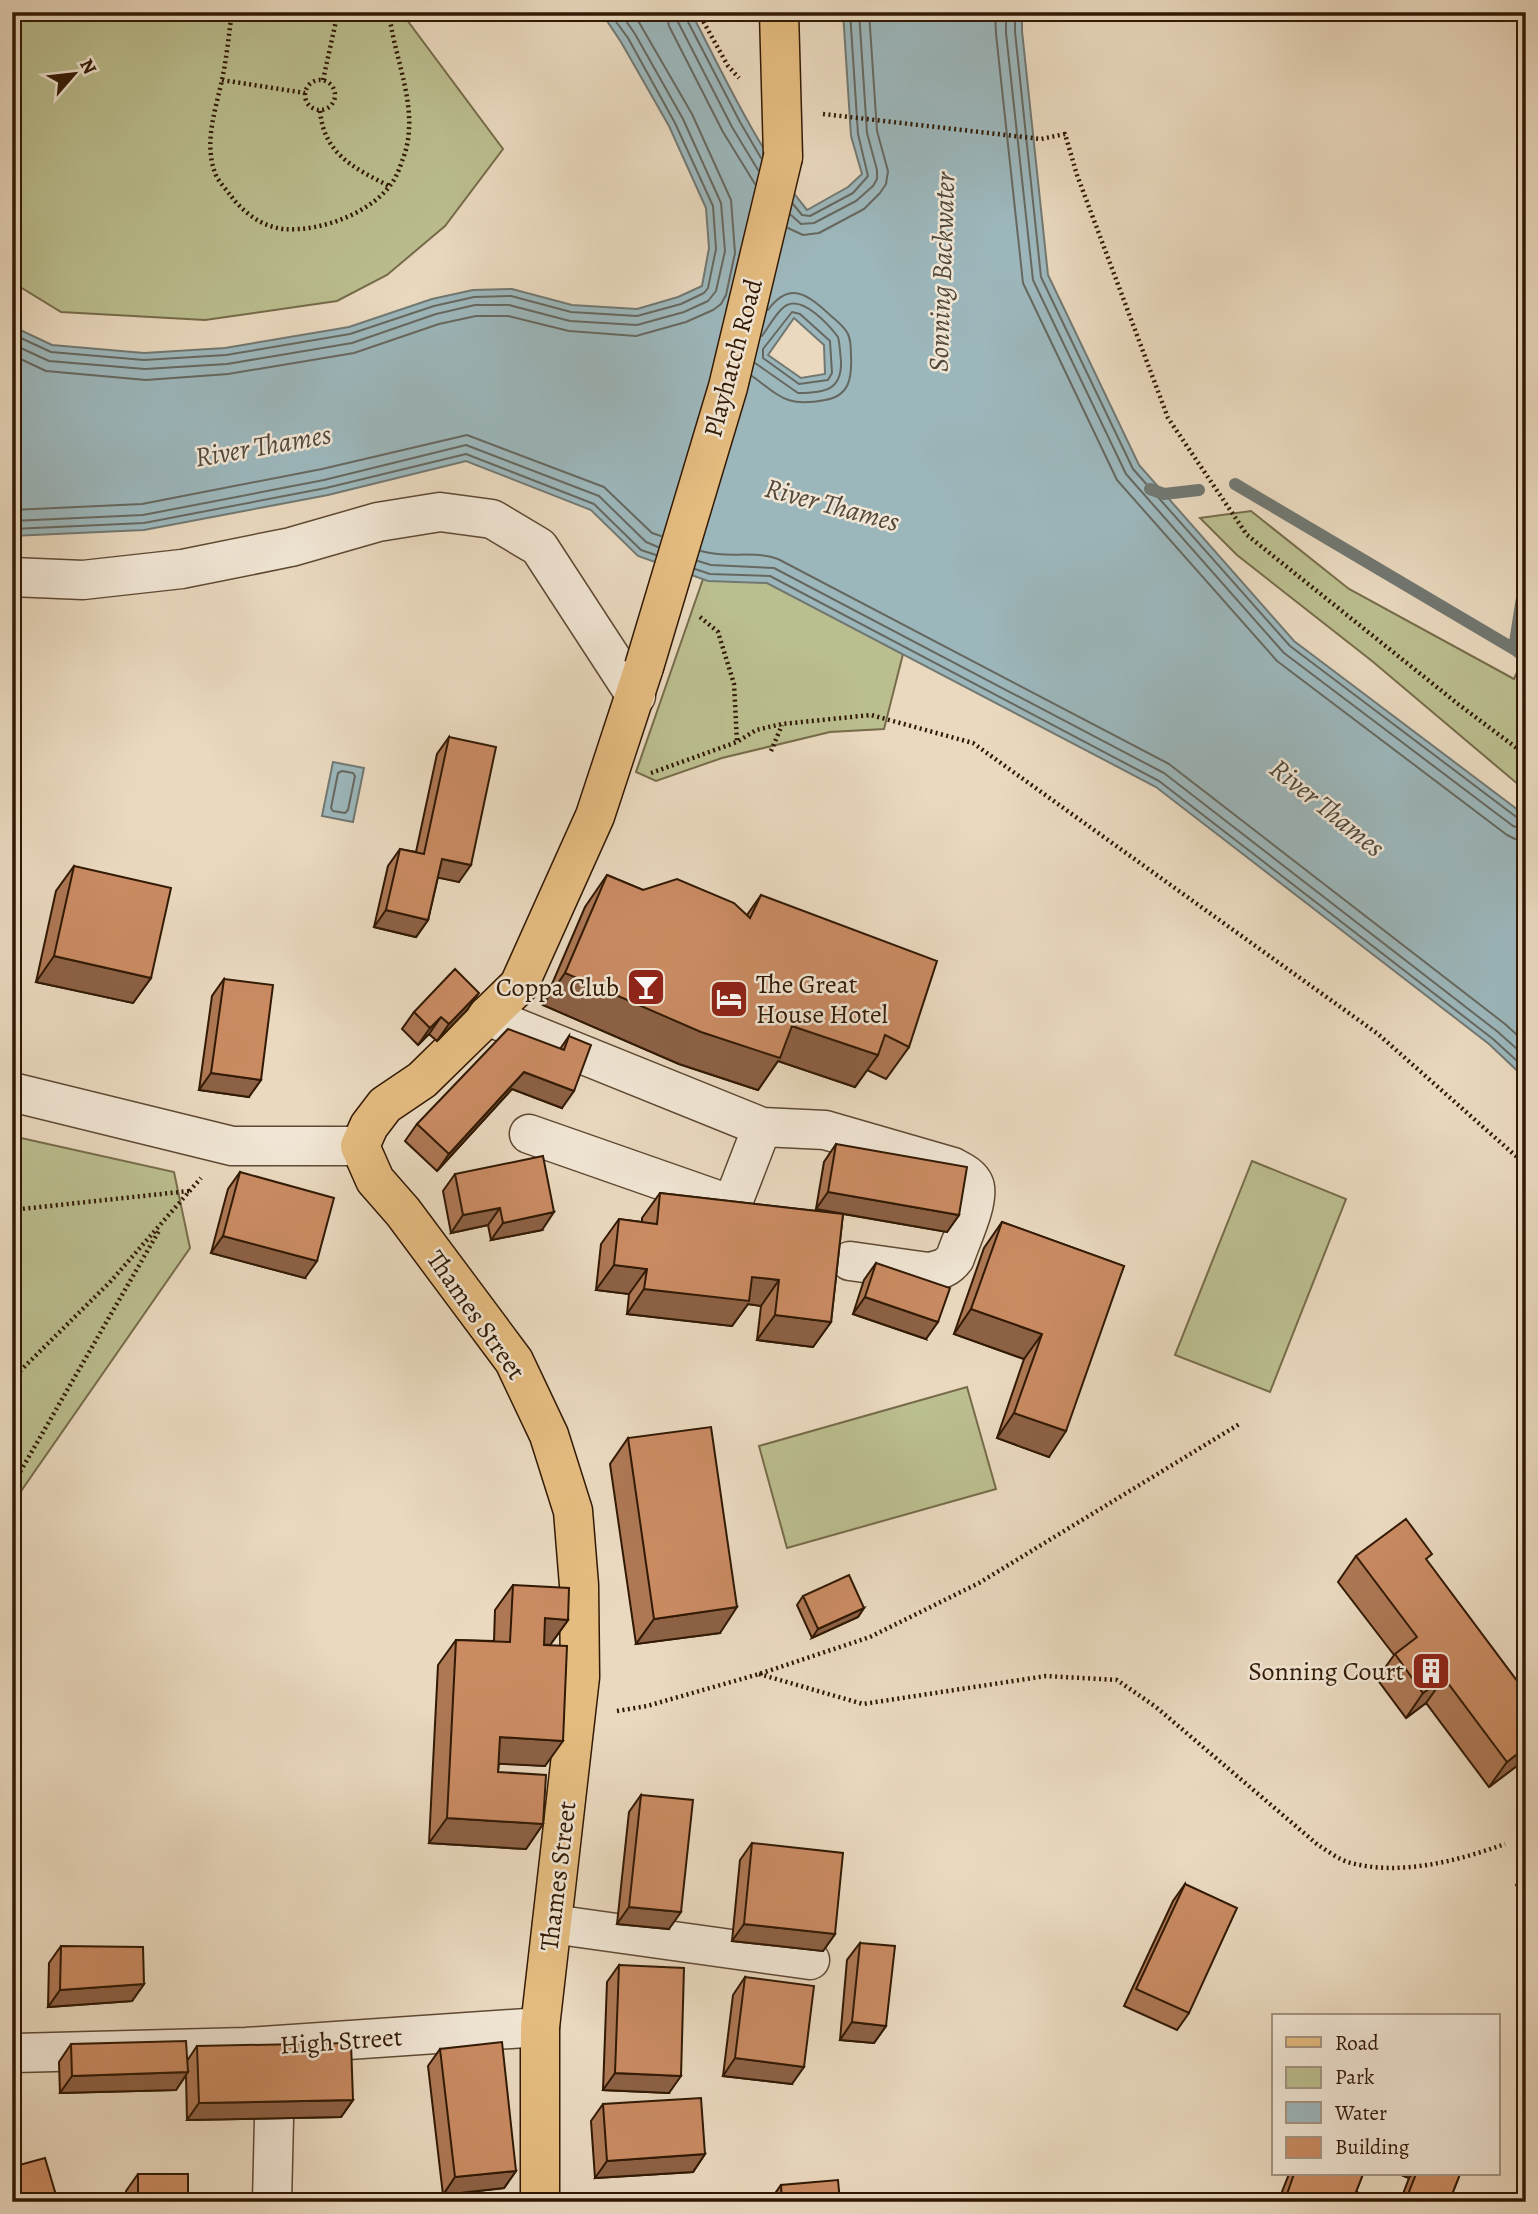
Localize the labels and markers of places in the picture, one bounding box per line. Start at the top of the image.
bar icon: Coppa Club [625,966,667,1008]
place label: The Great House Hotel [756,967,888,1032]
place label: Coppa Club [496,970,619,1005]
hotel icon: The Great House Hotel [708,978,750,1020]
building icon: Sonning Court [1410,1650,1452,1692]
place label: Sonning Court [1248,1654,1404,1689]

